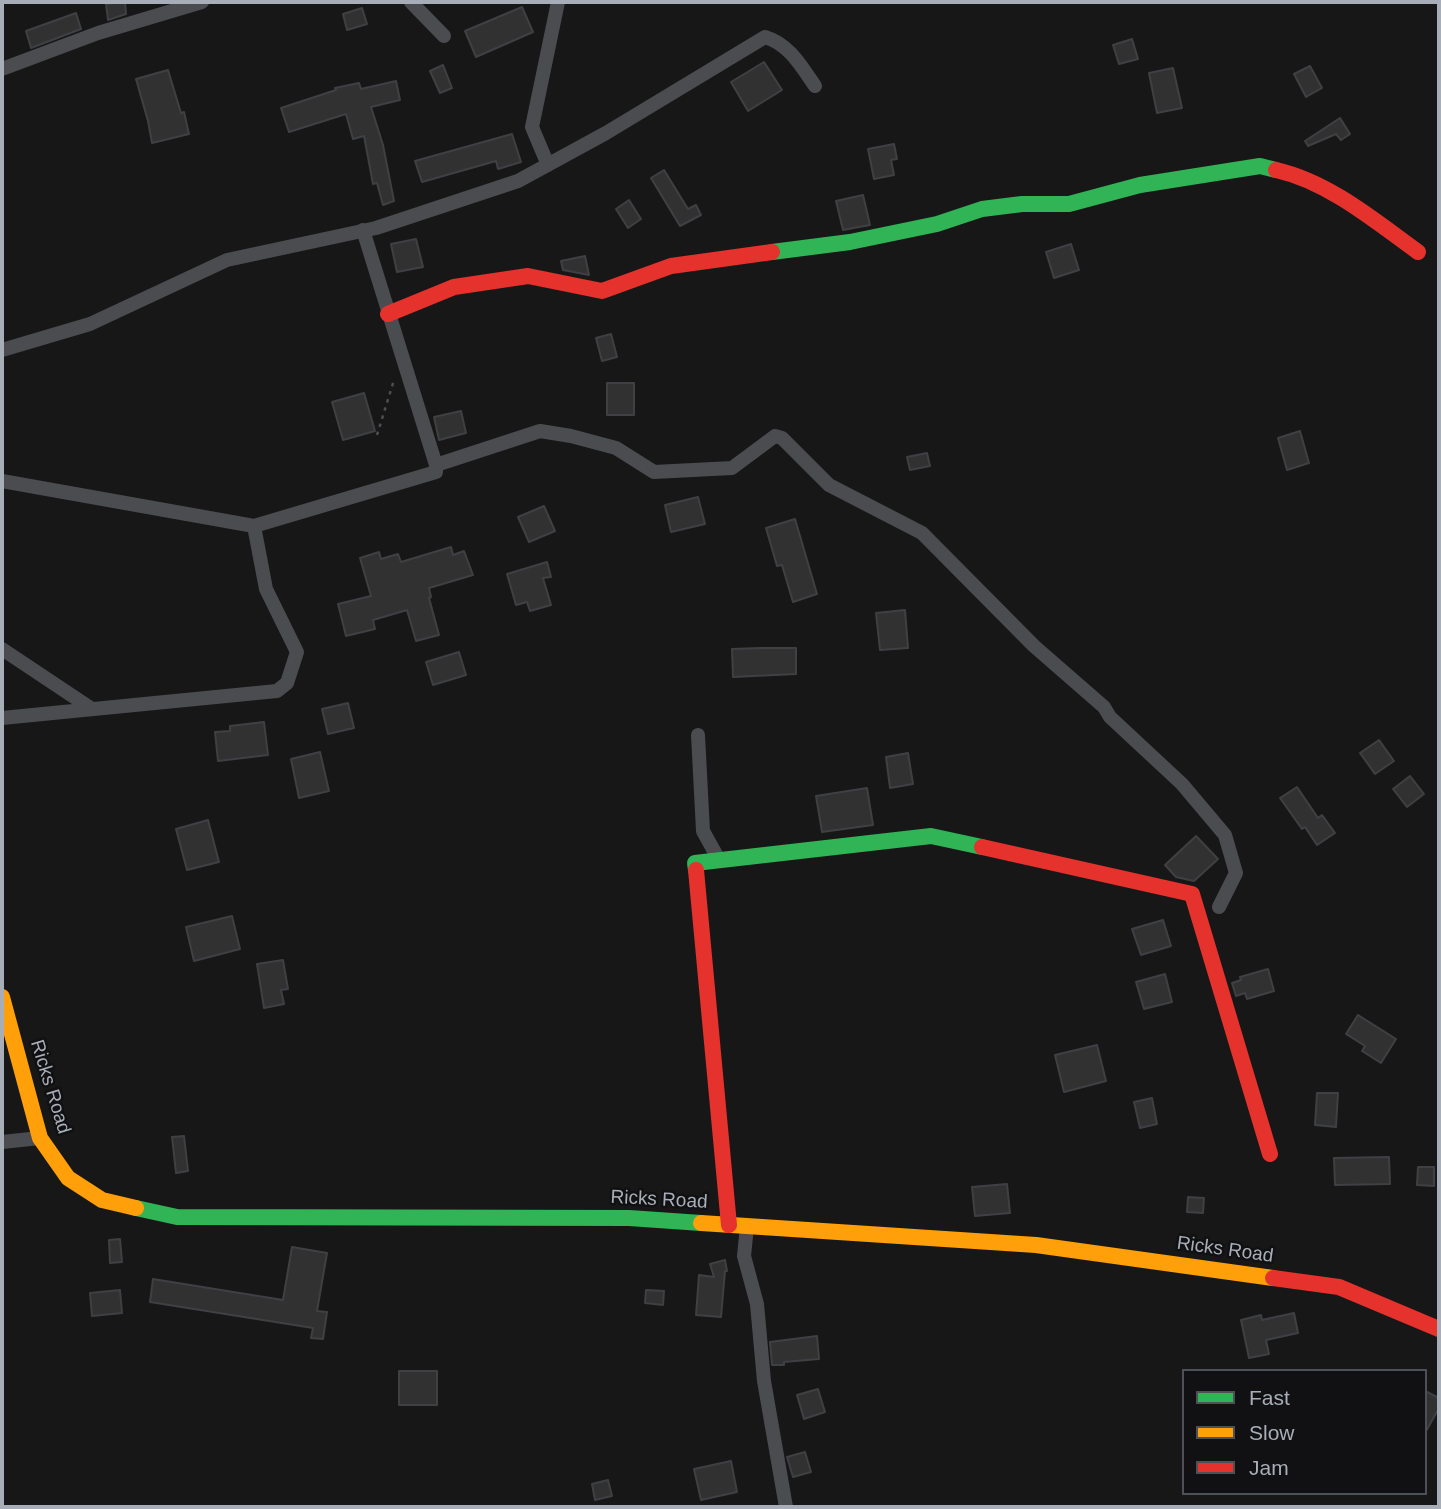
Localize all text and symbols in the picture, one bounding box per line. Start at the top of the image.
street label: Ricks Road [25,1037,75,1137]
street label: Ricks Road [610,1186,708,1214]
street label: Ricks Road [1175,1232,1275,1268]
legend [1182,1369,1427,1495]
text: Fast [1249,1386,1290,1409]
text: Slow [1249,1421,1295,1444]
text: Jam [1249,1456,1289,1479]

